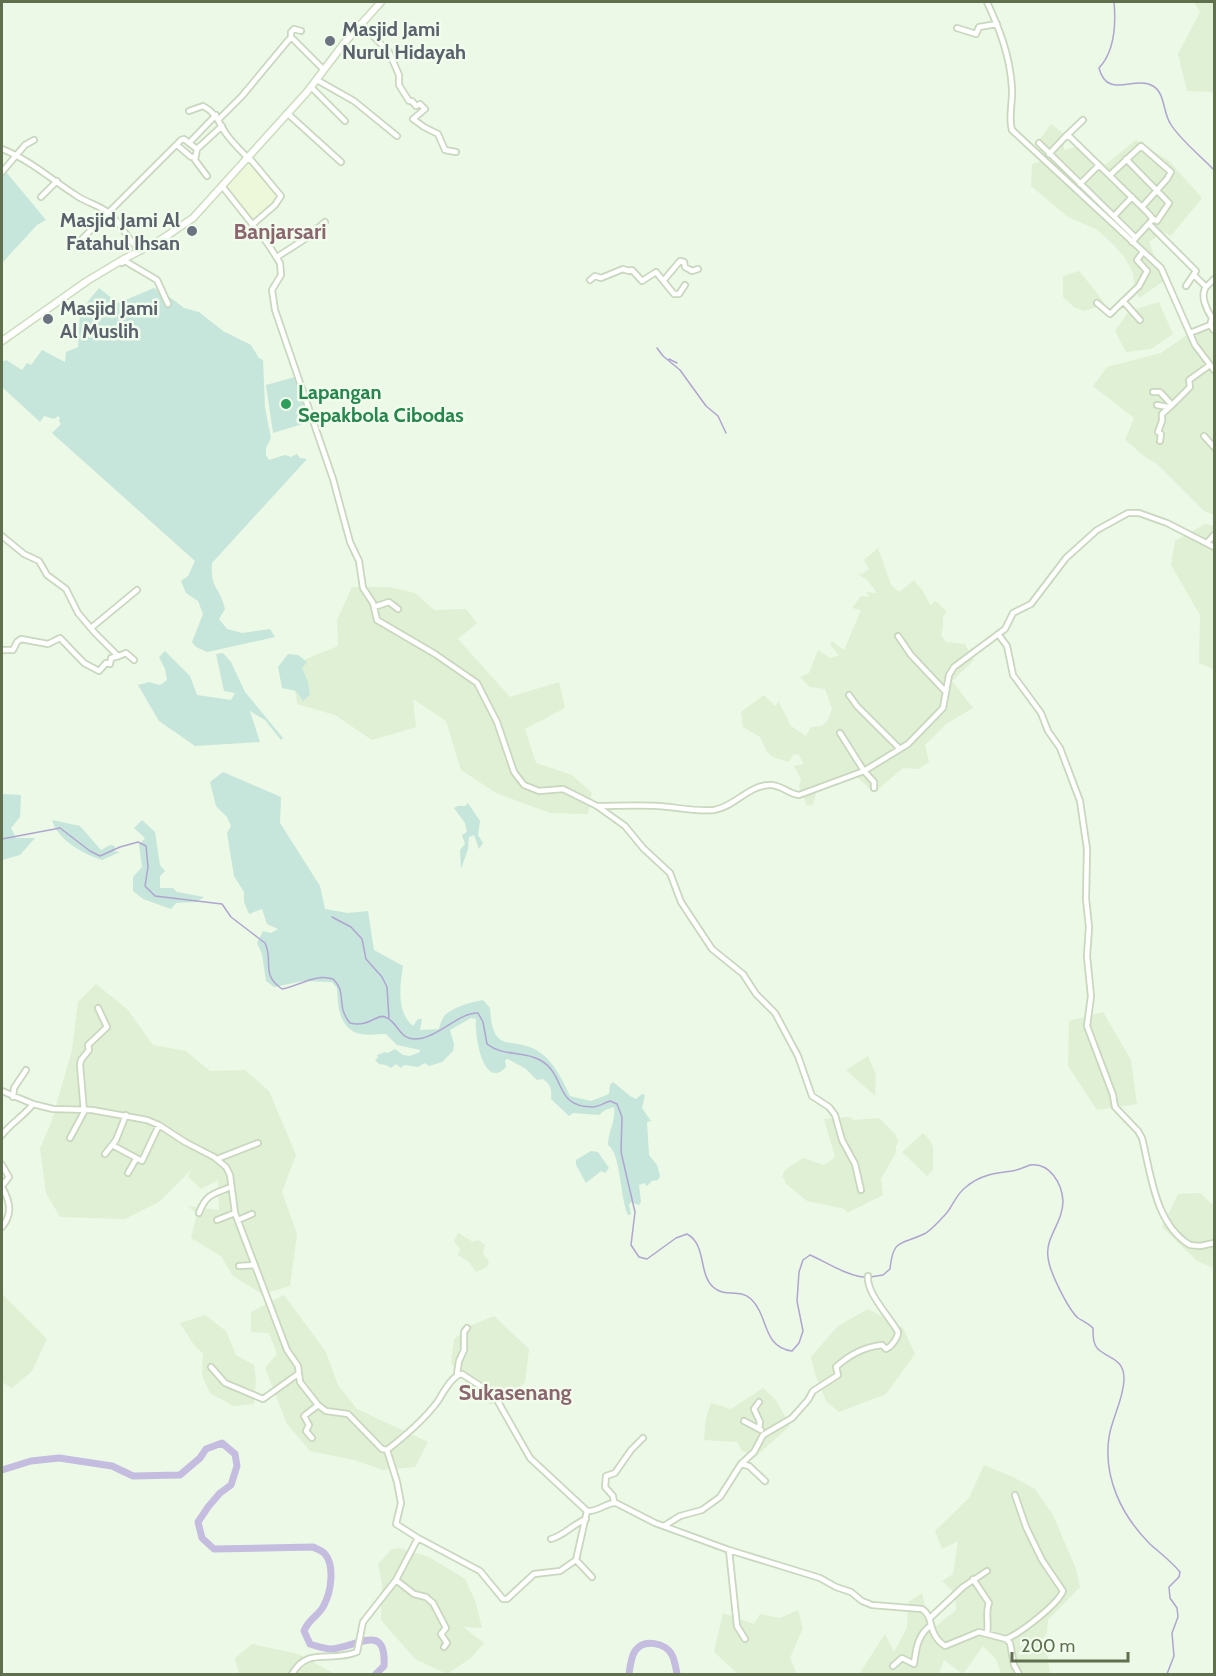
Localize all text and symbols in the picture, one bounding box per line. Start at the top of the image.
place label: Masjid Jami Nurul Hidayah [342,17,466,64]
marker: Masjid Jami Nurul Hidayah [323,34,337,48]
place label: Masjid Jami Al Fatahul Ihsan [60,208,180,255]
district label: Banjarsari [233,218,327,245]
marker: Masjid Jami Al Fatahul Ihsan [185,224,199,238]
place label: Masjid Jami Al Muslih [60,296,158,343]
marker: Masjid Jami Al Muslih [41,312,55,326]
place label: Lapangan Sepakbola Cibodas [298,380,464,427]
marker: Lapangan Sepakbola Cibodas [279,397,293,411]
district label: Sukasenang [458,1379,572,1406]
scale bar [1012,1625,1128,1663]
text: 200 m [1021,1635,1075,1657]

